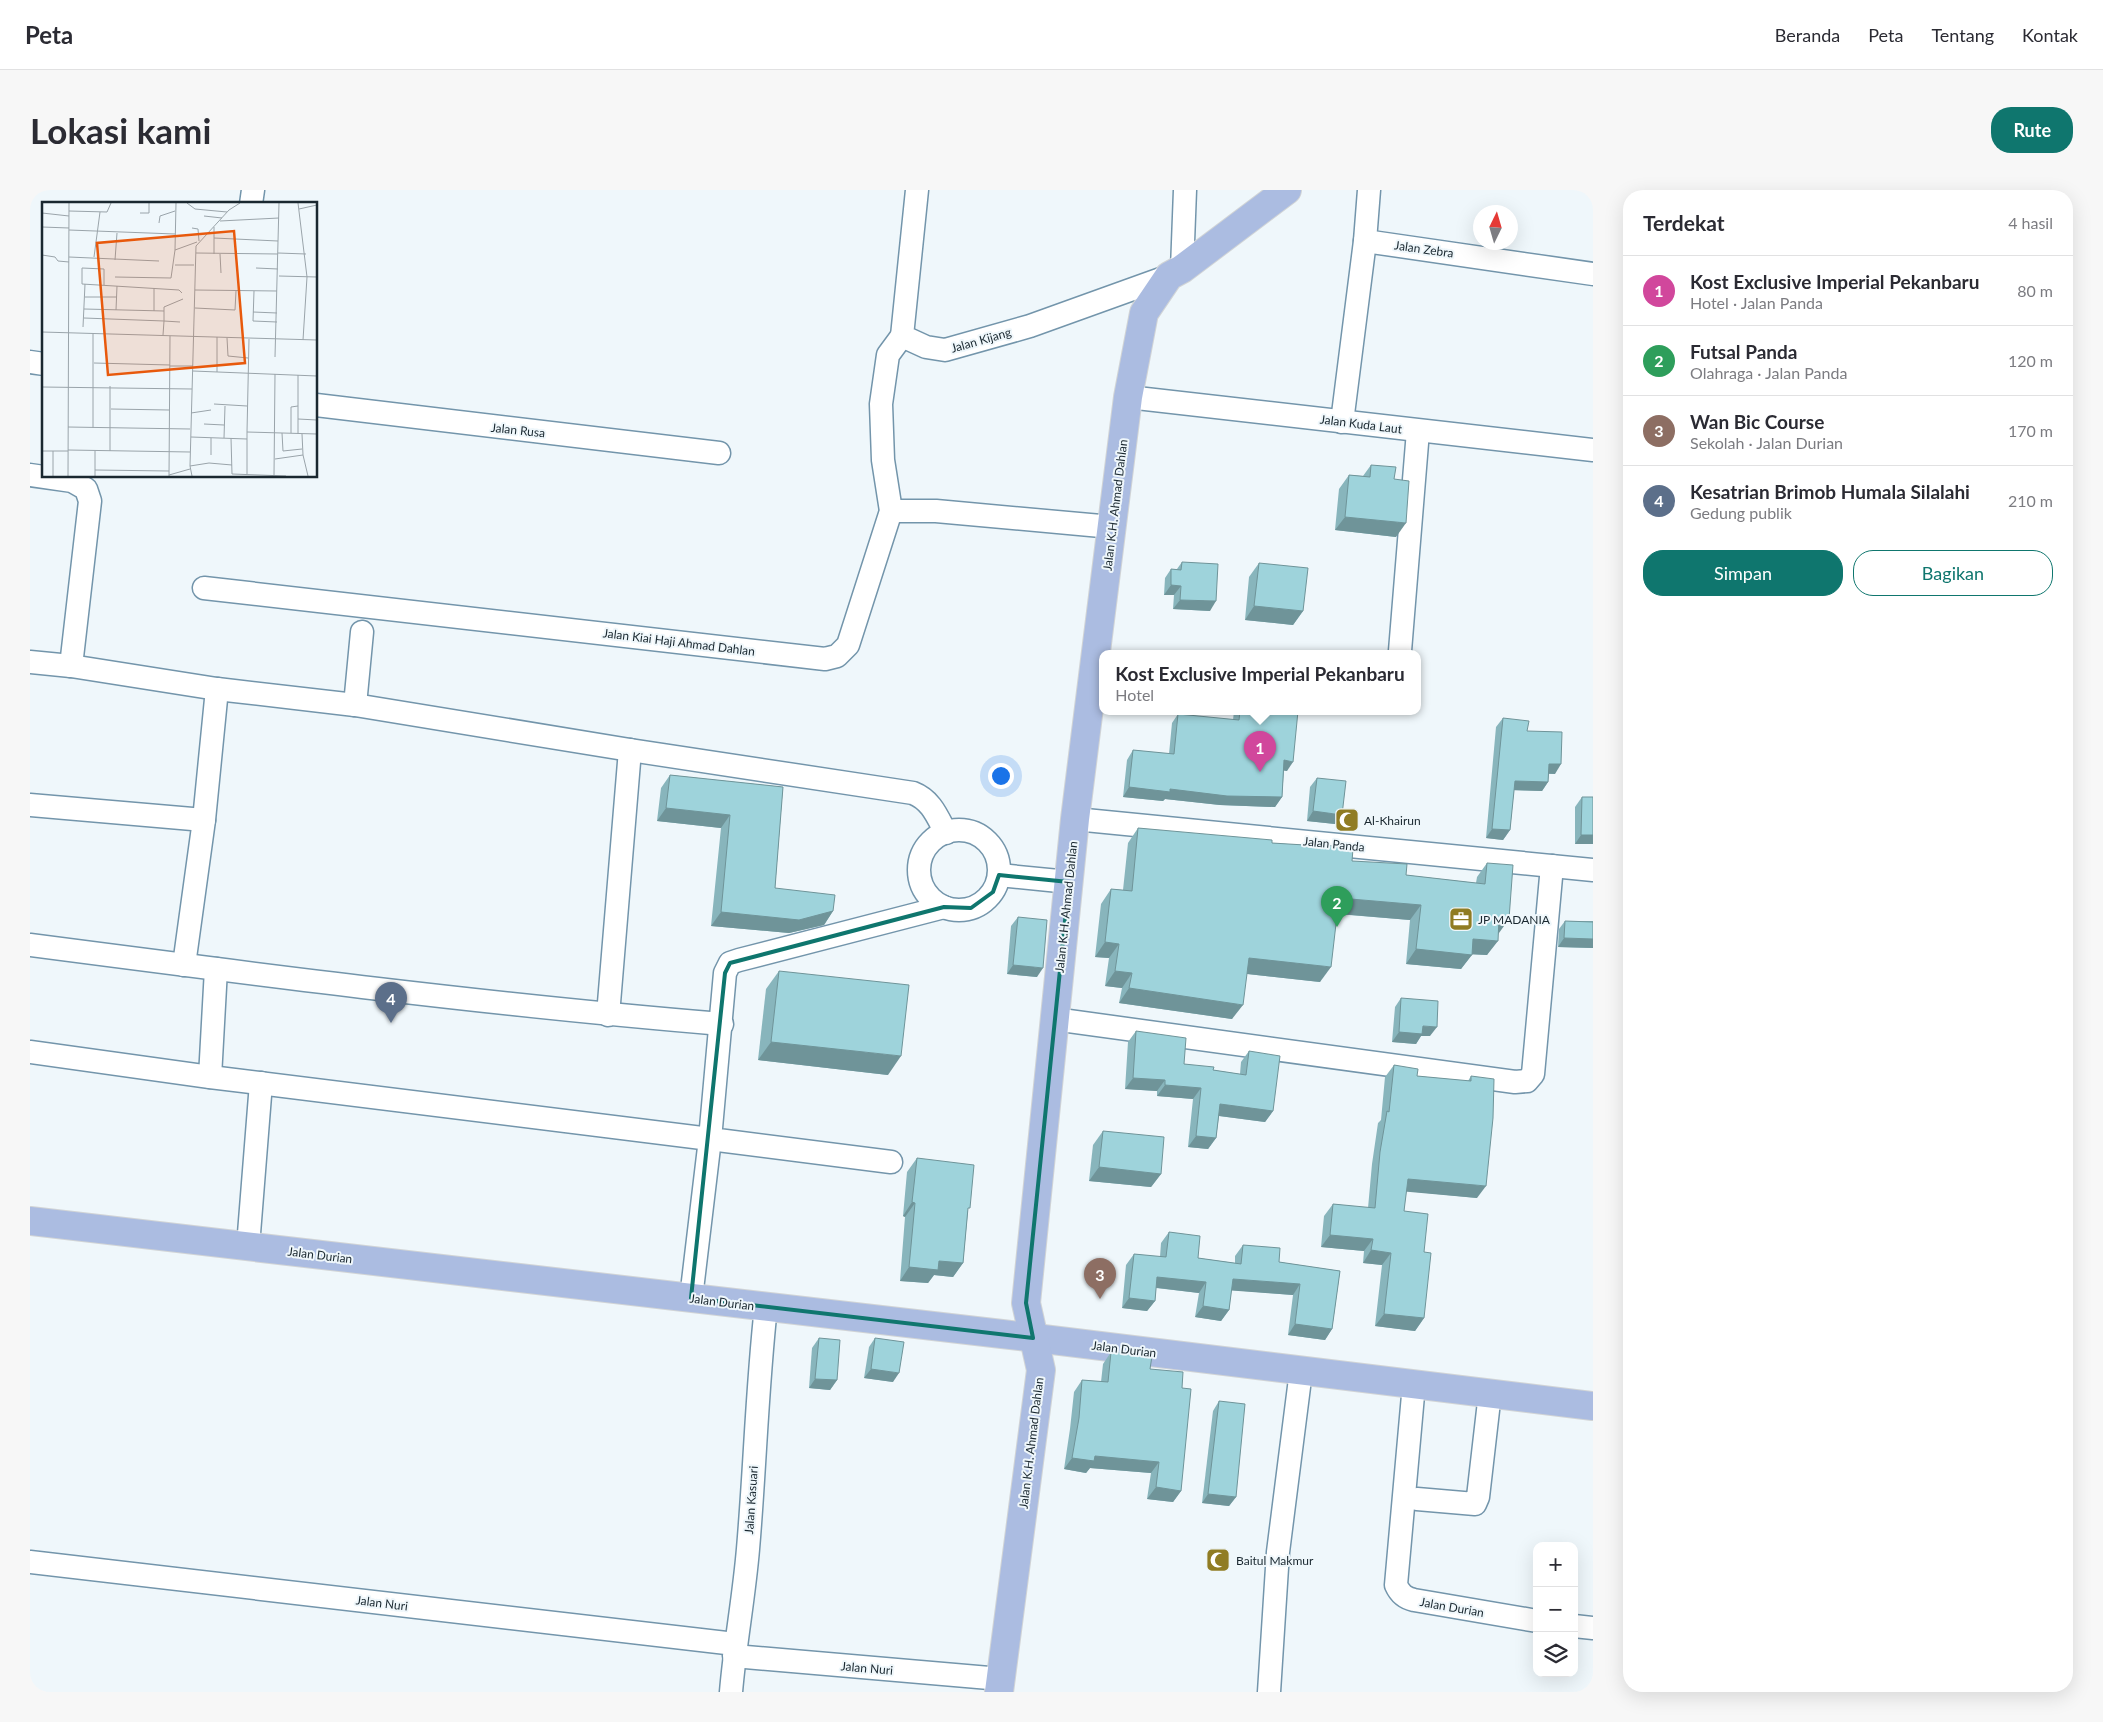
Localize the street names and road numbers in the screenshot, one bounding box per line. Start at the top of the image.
street label: Jalan Zebra [1393,237,1455,261]
street label: Jalan Kijang [949,324,1013,356]
street label: Jalan Kuda Laut [1319,412,1404,437]
street label: Jalan Rusa [490,420,546,440]
street label: Jalan K.H. Ahmad Dahlan [1099,438,1131,572]
street label: Jalan Kiai Haji Ahmad Dahlan [602,625,756,659]
street label: Jalan Panda [1303,833,1366,855]
street label: Jalan K.H. Ahmad Dahlan [1052,840,1080,974]
street label: Jalan Durian [287,1244,353,1266]
street label: Jalan Durian [689,1291,755,1313]
street label: Jalan Durian [1091,1338,1157,1360]
street label: Jalan K.H. Ahmad Dahlan [1015,1376,1047,1510]
street label: Jalan Kasuari [741,1465,761,1535]
street label: Jalan Nuri [355,1592,409,1614]
street label: Jalan Durian [1419,1594,1485,1620]
street label: Jalan Nuri [840,1658,894,1678]

